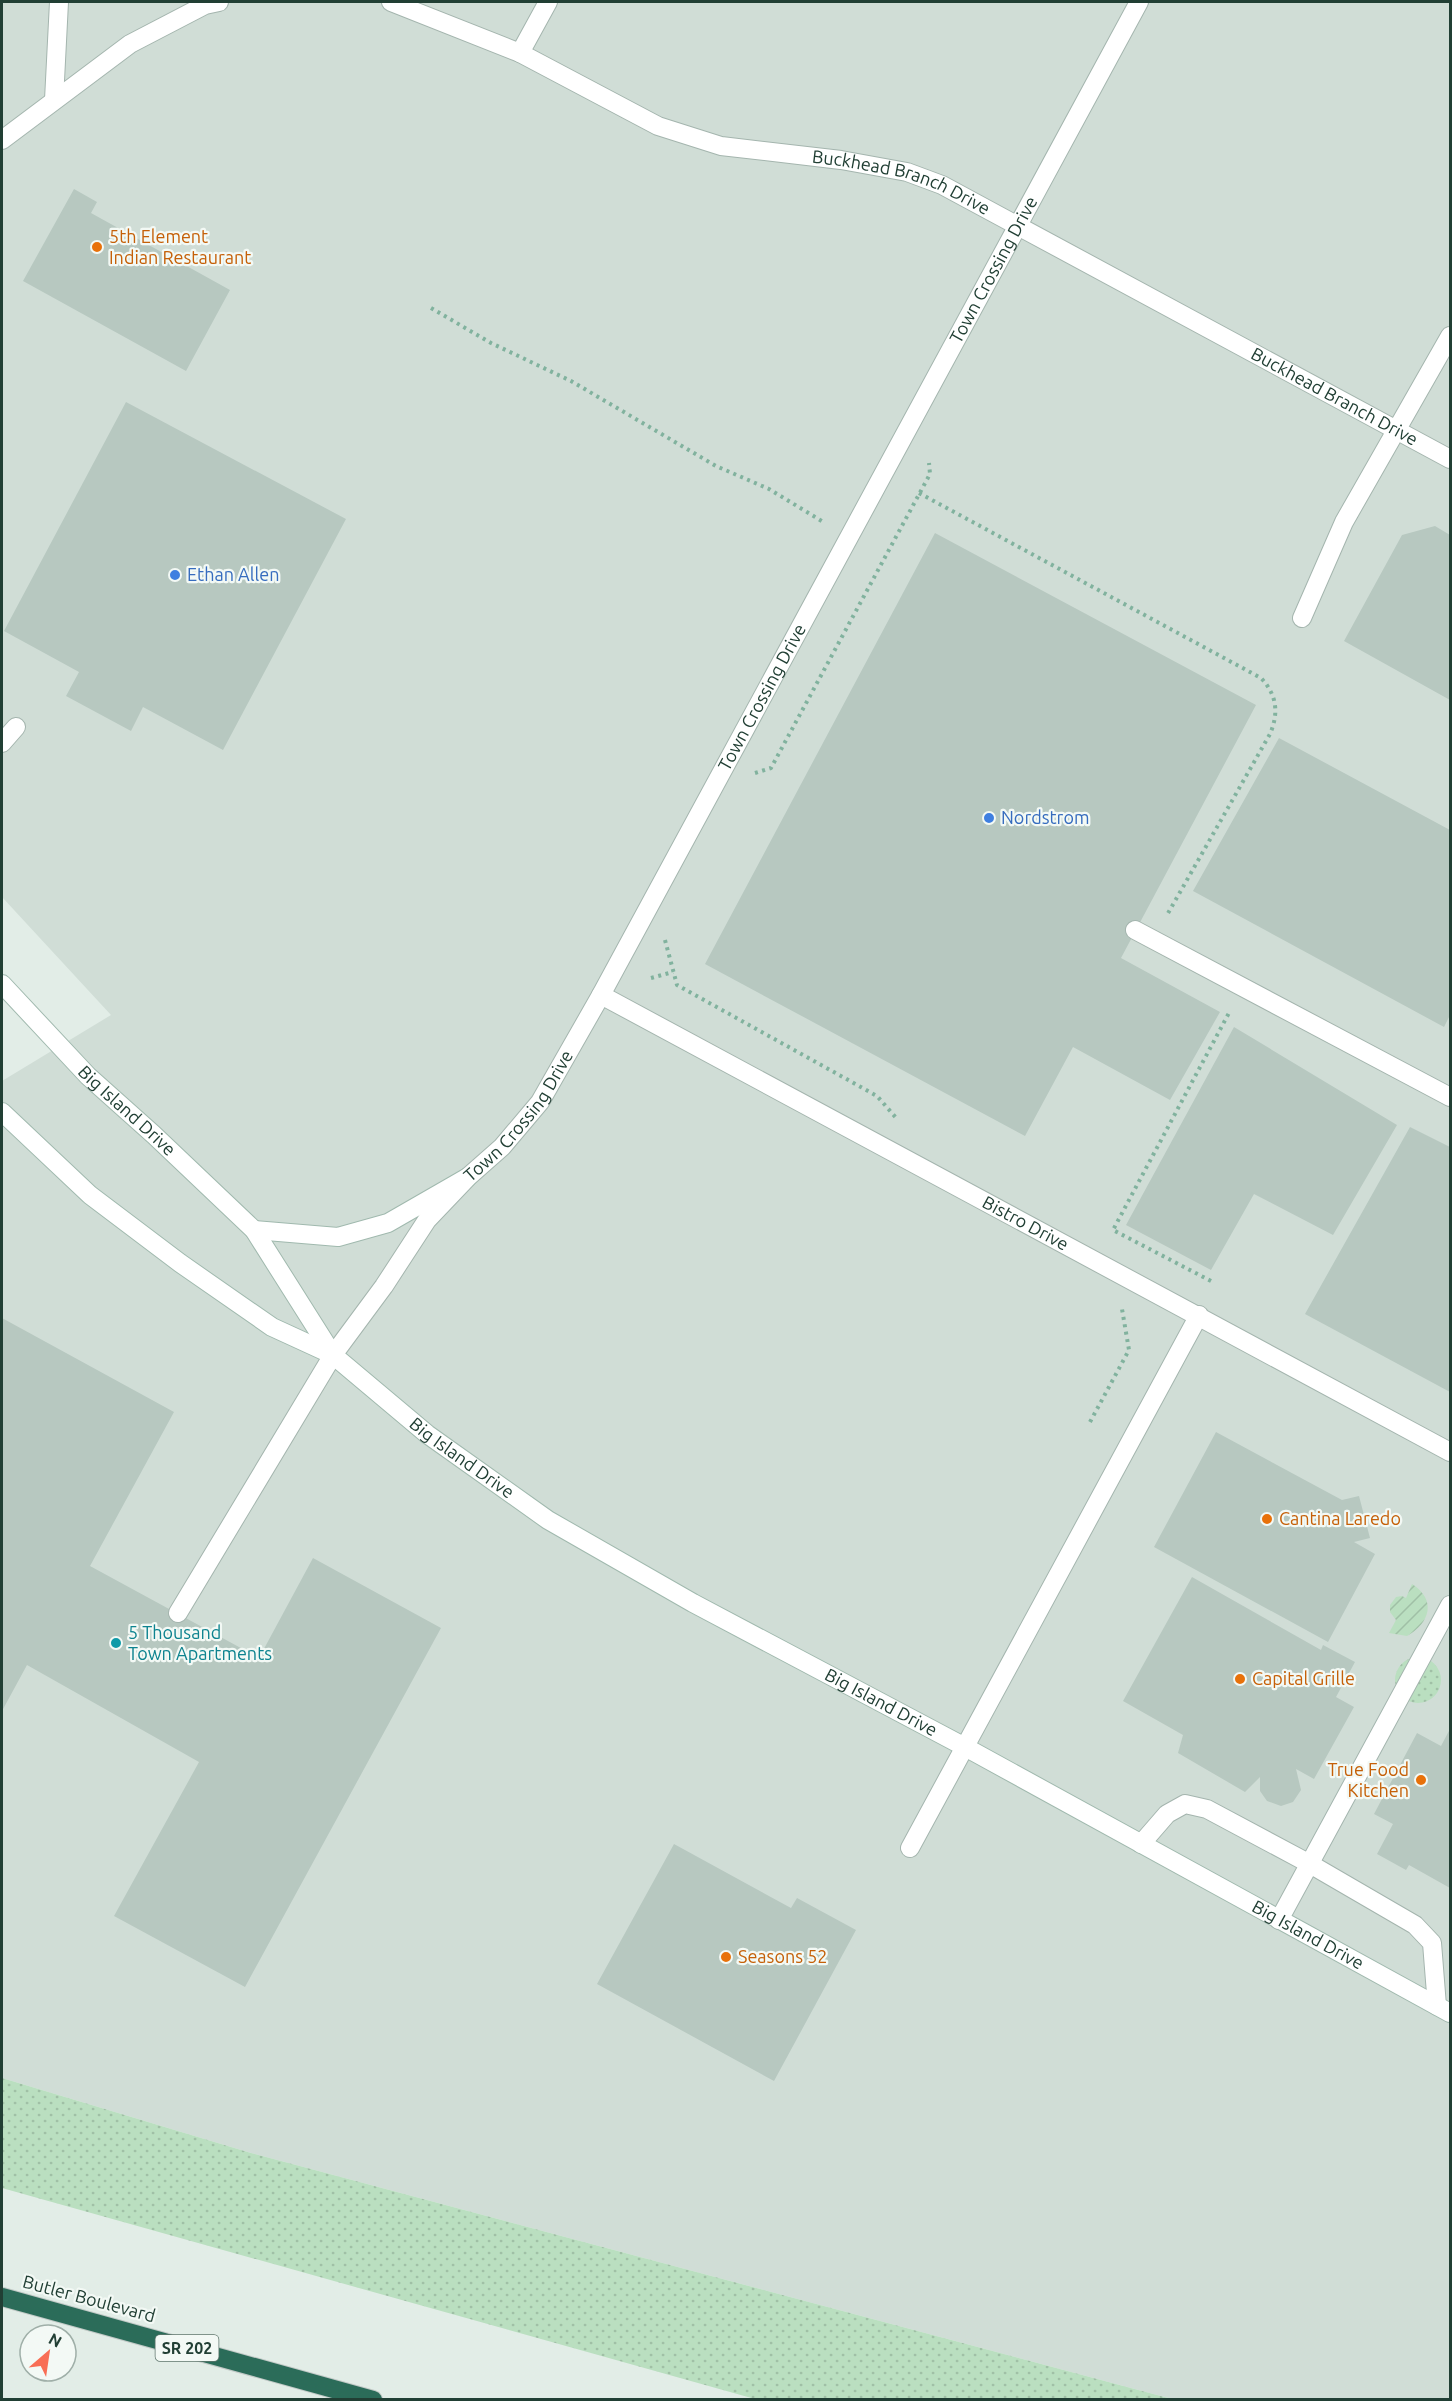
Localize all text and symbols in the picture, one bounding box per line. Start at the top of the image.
street label: Buckhead Branch Drive [811,146,994,218]
street label: Town Crossing Drive [945,193,1041,346]
place label: 5th Element Indian Restaurant [109,226,251,267]
marker: 5th Element Indian Restaurant [90,240,104,254]
street label: Buckhead Branch Drive [1248,343,1422,449]
place label: Ethan Allen [187,564,279,584]
marker: Ethan Allen [168,568,182,582]
street label: Town Crossing Drive [714,620,809,774]
place label: Nordstrom [1001,807,1089,827]
marker: Nordstrom [982,811,996,825]
street label: Town Crossing Drive [459,1046,576,1185]
street label: Big Island Drive [75,1061,180,1159]
street label: Bistro Drive [979,1191,1072,1254]
street label: Big Island Drive [406,1413,518,1502]
place label: Cantina Laredo [1279,1508,1401,1528]
marker: Cantina Laredo [1260,1512,1274,1526]
place label: 5 Thousand Town Apartments [128,1622,272,1663]
marker: 5 Thousand Town Apartments [109,1636,123,1650]
street label: Big Island Drive [822,1664,941,1740]
place label: Capital Grille [1252,1668,1355,1688]
marker: Capital Grille [1233,1672,1247,1686]
place label: True Food Kitchen [1327,1759,1409,1800]
marker: True Food Kitchen [1414,1773,1428,1787]
street label: Big Island Drive [1249,1895,1368,1973]
place label: Seasons 52 [738,1946,827,1966]
marker: Seasons 52 [719,1950,733,1964]
street label: Butler Boulevard [21,2271,158,2325]
north arrow [18,2323,78,2383]
text: N [46,2329,65,2351]
road number: SR 202 [156,2335,219,2361]

